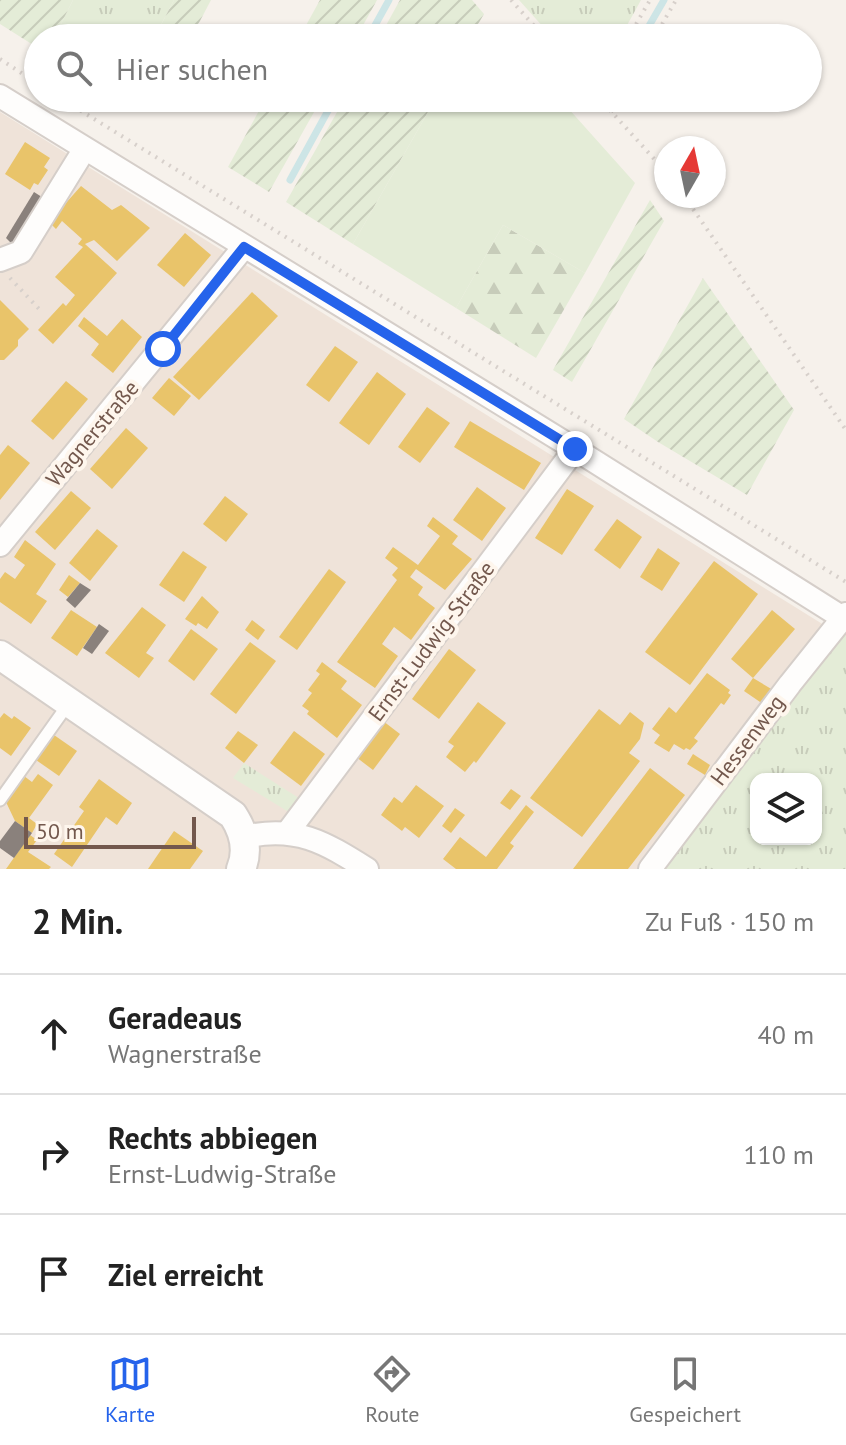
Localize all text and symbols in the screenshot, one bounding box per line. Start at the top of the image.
search box [24,24,822,112]
icon: search [52,46,96,90]
text: Hier suchen [116,49,268,88]
north arrow [654,136,726,208]
route start [145,331,181,367]
street label: Wagnerstraße [39,374,145,492]
route end [557,431,593,467]
street label: Ernst-Ludwig-Straße [362,555,500,727]
street label: Hessenweg [704,689,790,791]
map controls [750,773,822,845]
button: layers [750,773,822,845]
scale bar [24,813,196,849]
text: 50 m [36,817,84,845]
text: 2 Min. [32,899,123,943]
text: Zu Fuß · 150 m [645,905,814,938]
text: Geradeaus [108,998,242,1037]
icon: ahead [32,1012,76,1056]
text: 40 m [758,1018,814,1051]
text: Wagnerstraße [108,1037,262,1070]
text: Rechts abbiegen [108,1118,318,1157]
icon: right [32,1132,76,1176]
text: 110 m [743,1138,814,1171]
text: Ernst-Ludwig-Straße [108,1157,337,1190]
icon: arrive [32,1252,76,1296]
text: Ziel erreicht [108,1255,263,1294]
tab: Karte [105,1352,155,1428]
tab: Route [365,1352,419,1428]
tab: Gespeichert [629,1352,741,1428]

